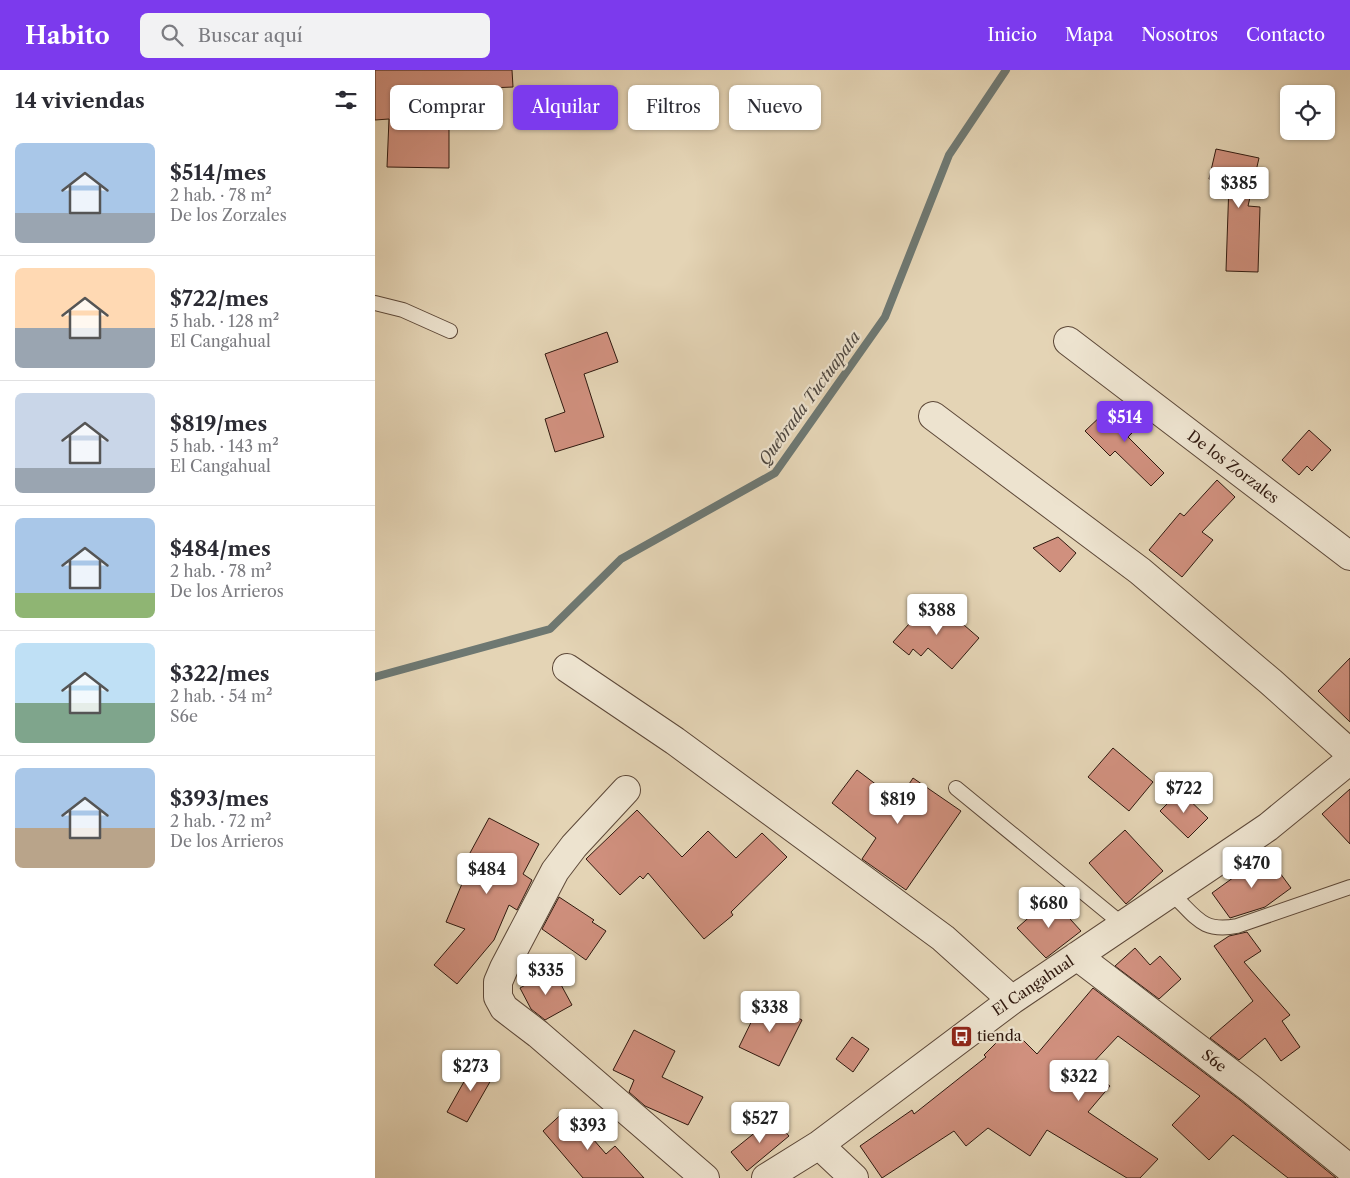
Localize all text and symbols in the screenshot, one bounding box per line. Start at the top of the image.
search box [140,13,490,58]
text: Habito [25,21,110,50]
icon: search [158,21,186,49]
text: Buscar aquí [198,24,303,47]
text: Inicio [988,24,1037,46]
text: Mapa [1065,24,1113,46]
text: Nosotros [1141,24,1218,46]
text: Contacto [1246,24,1325,46]
chip: Comprar [390,85,503,130]
chip: Alquilar [513,85,618,130]
chip: Filtros [628,85,719,130]
chip: Nuevo [729,85,821,130]
map controls [1280,85,1335,140]
button: locate [1280,85,1335,140]
icon: filters [332,86,360,114]
text: 14 viviendas [15,88,145,113]
text: $514/mes [170,160,266,185]
icon: home [55,163,115,223]
pin: $385 [1209,166,1269,209]
text: $385 [1221,173,1257,193]
text: 2 hab. · 78 m² [170,185,272,205]
text: De los Zorzales [170,205,287,225]
text: $722/mes [170,286,269,311]
icon: home [55,288,115,348]
text: 5 hab. · 128 m² [170,311,279,331]
water label: Quebrada Tuctuapata [754,327,865,469]
text: El Cangahual [170,331,271,351]
pin: $514 [1095,400,1155,443]
text: $514 [1108,407,1142,427]
text: $819/mes [170,411,267,436]
icon: home [55,413,115,473]
street label: De los Zorzales [1184,426,1283,507]
text: 5 hab. · 143 m² [170,436,279,456]
text: El Cangahual [170,456,271,476]
text: $484/mes [170,536,271,561]
icon: home [55,538,115,598]
text: 2 hab. · 78 m² [170,561,272,581]
text: De los Arrieros [170,581,284,601]
pin: $388 [907,594,967,636]
text: $388 [918,600,956,620]
text: $322/mes [170,661,269,686]
icon: home [55,663,115,723]
text: 2 hab. · 54 m² [170,686,272,706]
text: S6e [170,706,198,726]
pin: $722 [1154,772,1214,814]
text: $722 [1166,778,1202,798]
pin: $819 [868,782,928,825]
text: $393/mes [170,786,269,811]
icon: home [55,788,115,848]
text: $819 [880,789,916,809]
text: 2 hab. · 72 m² [170,811,272,831]
text: De los Arrieros [170,831,284,851]
pin: $470 [1222,846,1282,889]
pin: $484 [457,852,517,895]
text: $470 [1234,853,1270,873]
text: $484 [468,859,506,879]
pin: $680 [1019,886,1079,929]
text: $680 [1030,893,1068,913]
street label: El Cangahual [988,951,1078,1020]
pin: $335 [516,954,576,996]
text: $335 [528,960,564,980]
pin: $338 [740,990,800,1033]
text: $338 [752,997,788,1017]
bus stop icon: tienda [949,1024,973,1048]
place label: tienda [977,1026,1022,1045]
street label: S6e [1198,1045,1230,1076]
pin: $273 [441,1050,501,1092]
text: $273 [453,1056,489,1076]
pin: $322 [1049,1060,1109,1102]
text: $322 [1061,1066,1097,1086]
pin: $527 [730,1102,790,1144]
pin: $393 [558,1108,618,1151]
text: $527 [742,1108,778,1128]
text: $393 [570,1115,606,1135]

